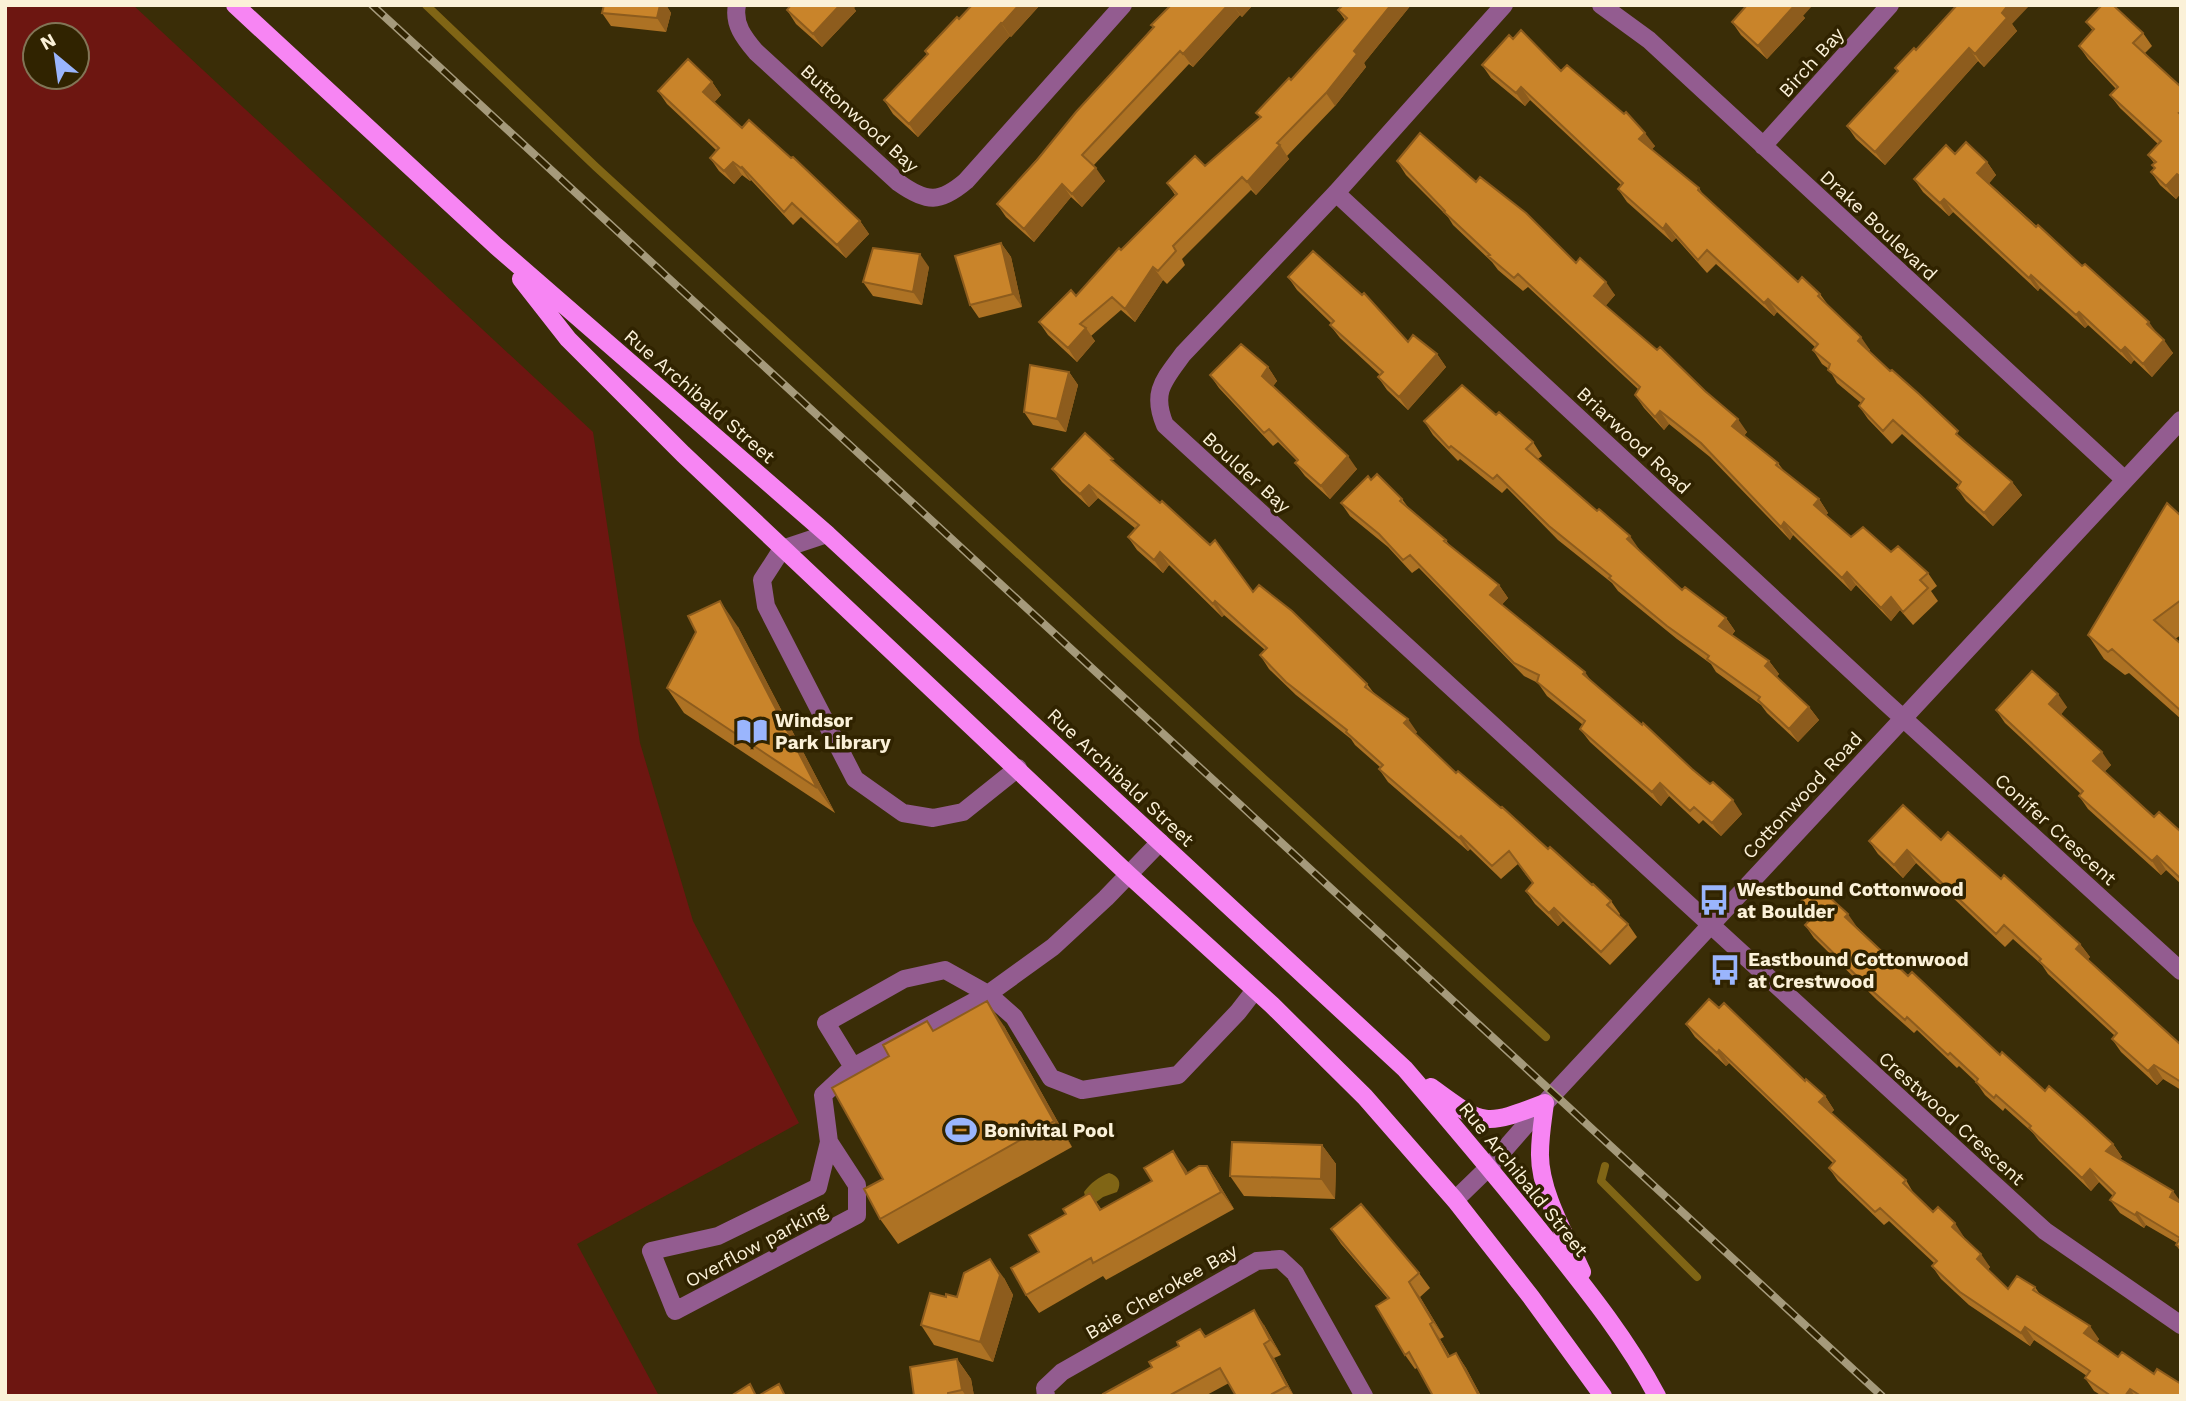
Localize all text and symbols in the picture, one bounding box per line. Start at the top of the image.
north arrow [21,21,91,91]
street label: Birch Bay [1774,22,1849,102]
text: N [36,28,60,55]
street label: Buttonwood Bay [796,59,924,178]
street label: Drake Boulevard [1815,165,1942,285]
street label: Rue Archibald Street [620,325,780,468]
street label: Briarwood Road [1572,382,1695,499]
street label: Boulder Bay [1198,427,1296,518]
street label: Rue Archibald Street [1042,703,1199,851]
place label: Windsor Park Library [775,709,891,754]
library icon: Windsor Park Library [735,714,769,748]
street label: Cottonwood Road [1738,727,1867,864]
street label: Conifer Crescent [1990,769,2121,890]
place label: Westbound Cottonwood at Boulder [1737,878,1964,923]
bus stop icon: Westbound Cottonwood at Boulder [1697,883,1731,917]
place label: Eastbound Cottonwood at Crestwood [1748,948,1969,993]
bus stop icon: Eastbound Cottonwood at Crestwood [1708,953,1742,987]
street label: Crestwood Crescent [1874,1047,2030,1190]
street label: Rue Archibald Street [1454,1097,1593,1261]
sports icon: Bonivital Pool [944,1113,978,1147]
place label: Bonivital Pool [984,1119,1115,1142]
street label: Overflow parking [681,1198,832,1293]
street label: Baie Cherokee Bay [1081,1238,1241,1344]

